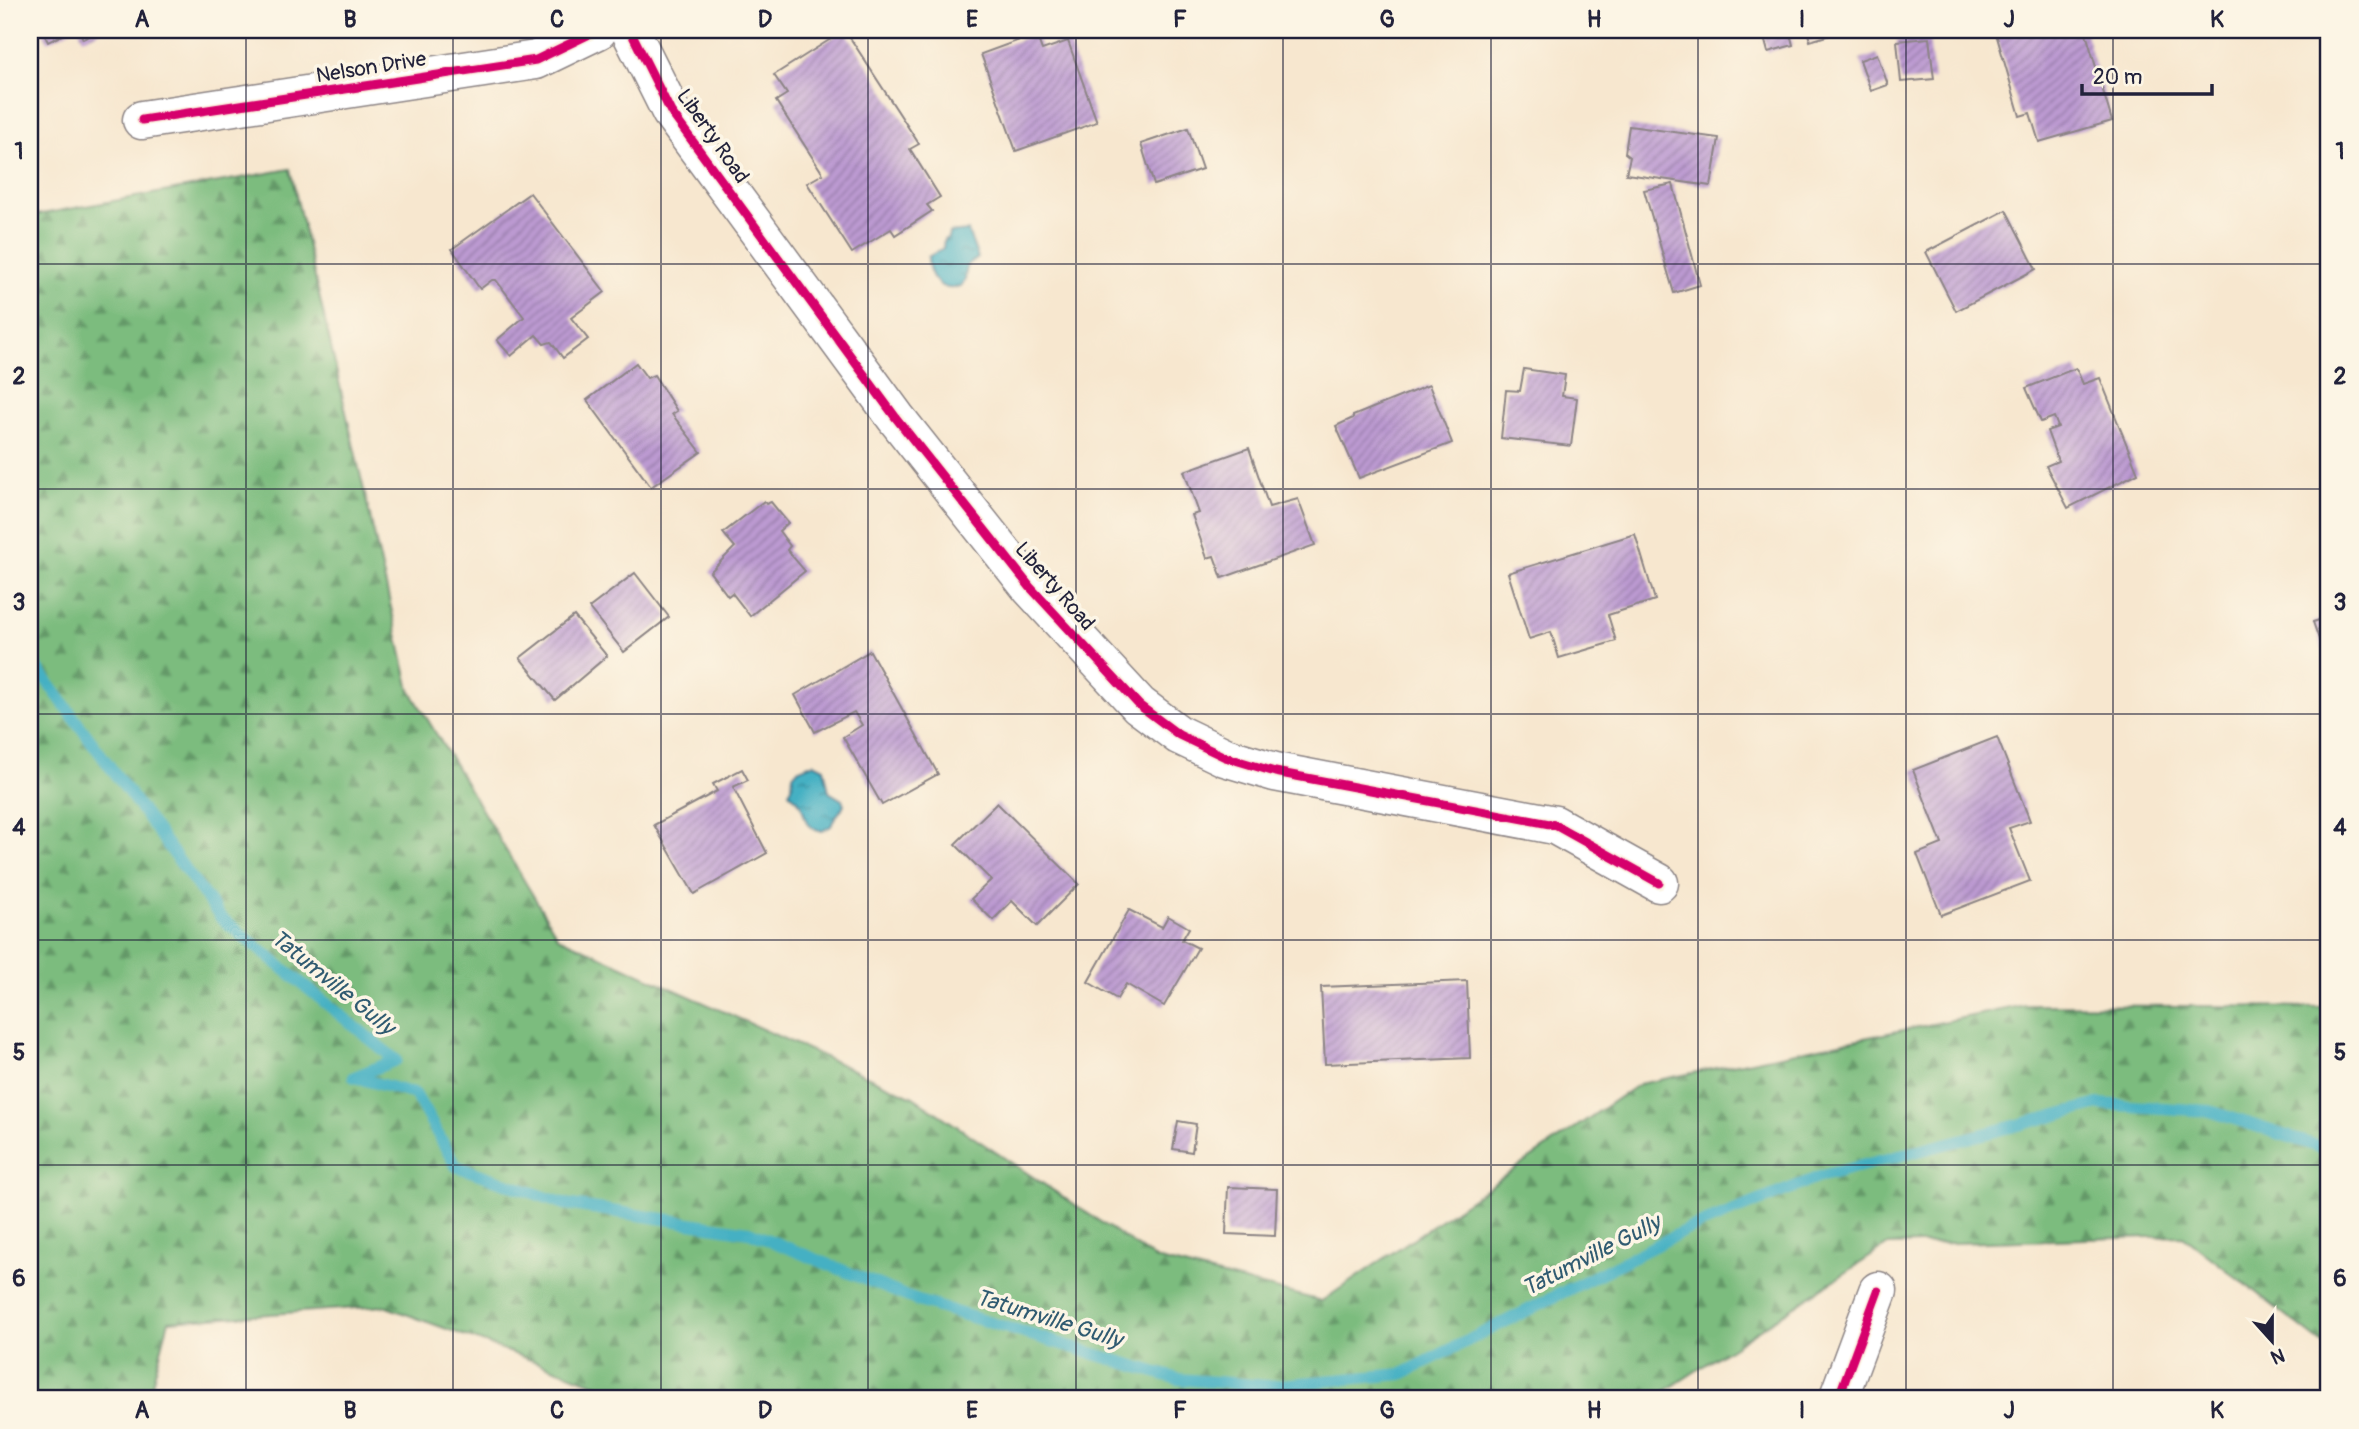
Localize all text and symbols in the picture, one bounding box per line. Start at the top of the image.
text: A [135,5,150,34]
text: B [343,5,357,34]
text: C [550,5,564,34]
text: D [758,5,772,34]
text: E [966,5,978,34]
text: F [1173,5,1187,34]
text: G [1379,5,1395,34]
text: H [1587,5,1601,34]
text: I [1799,5,1805,34]
text: J [2003,5,2015,34]
text: K [2210,5,2224,34]
street label: Nelson Drive [314,45,429,90]
scale bar [2082,52,2212,96]
text: 20 m [2093,64,2142,91]
street label: Liberty Road [670,84,755,189]
text: 1 [15,137,24,166]
text: 1 [2336,137,2345,166]
text: 2 [13,362,26,391]
text: 2 [2334,362,2347,391]
street label: Liberty Road [1009,536,1101,636]
text: 3 [13,588,25,617]
text: 3 [2334,588,2346,617]
text: 4 [12,813,26,842]
text: 4 [2333,813,2347,842]
water label: Tatumville Gully [265,924,403,1043]
text: 5 [13,1038,25,1067]
text: 5 [2334,1038,2346,1067]
water label: Tatumville Gully [1517,1207,1668,1303]
text: 6 [12,1264,26,1293]
text: 6 [2333,1264,2347,1293]
water label: Tatumville Gully [972,1282,1128,1355]
north arrow [2236,1306,2306,1376]
text: N [2267,1342,2288,1369]
text: A [135,1396,150,1425]
text: B [343,1396,357,1425]
text: C [550,1396,564,1425]
text: D [758,1396,772,1425]
text: E [966,1396,978,1425]
text: F [1173,1396,1187,1425]
text: G [1379,1396,1395,1425]
text: H [1587,1396,1601,1425]
text: I [1799,1396,1805,1425]
text: J [2003,1396,2015,1425]
text: K [2210,1396,2224,1425]

